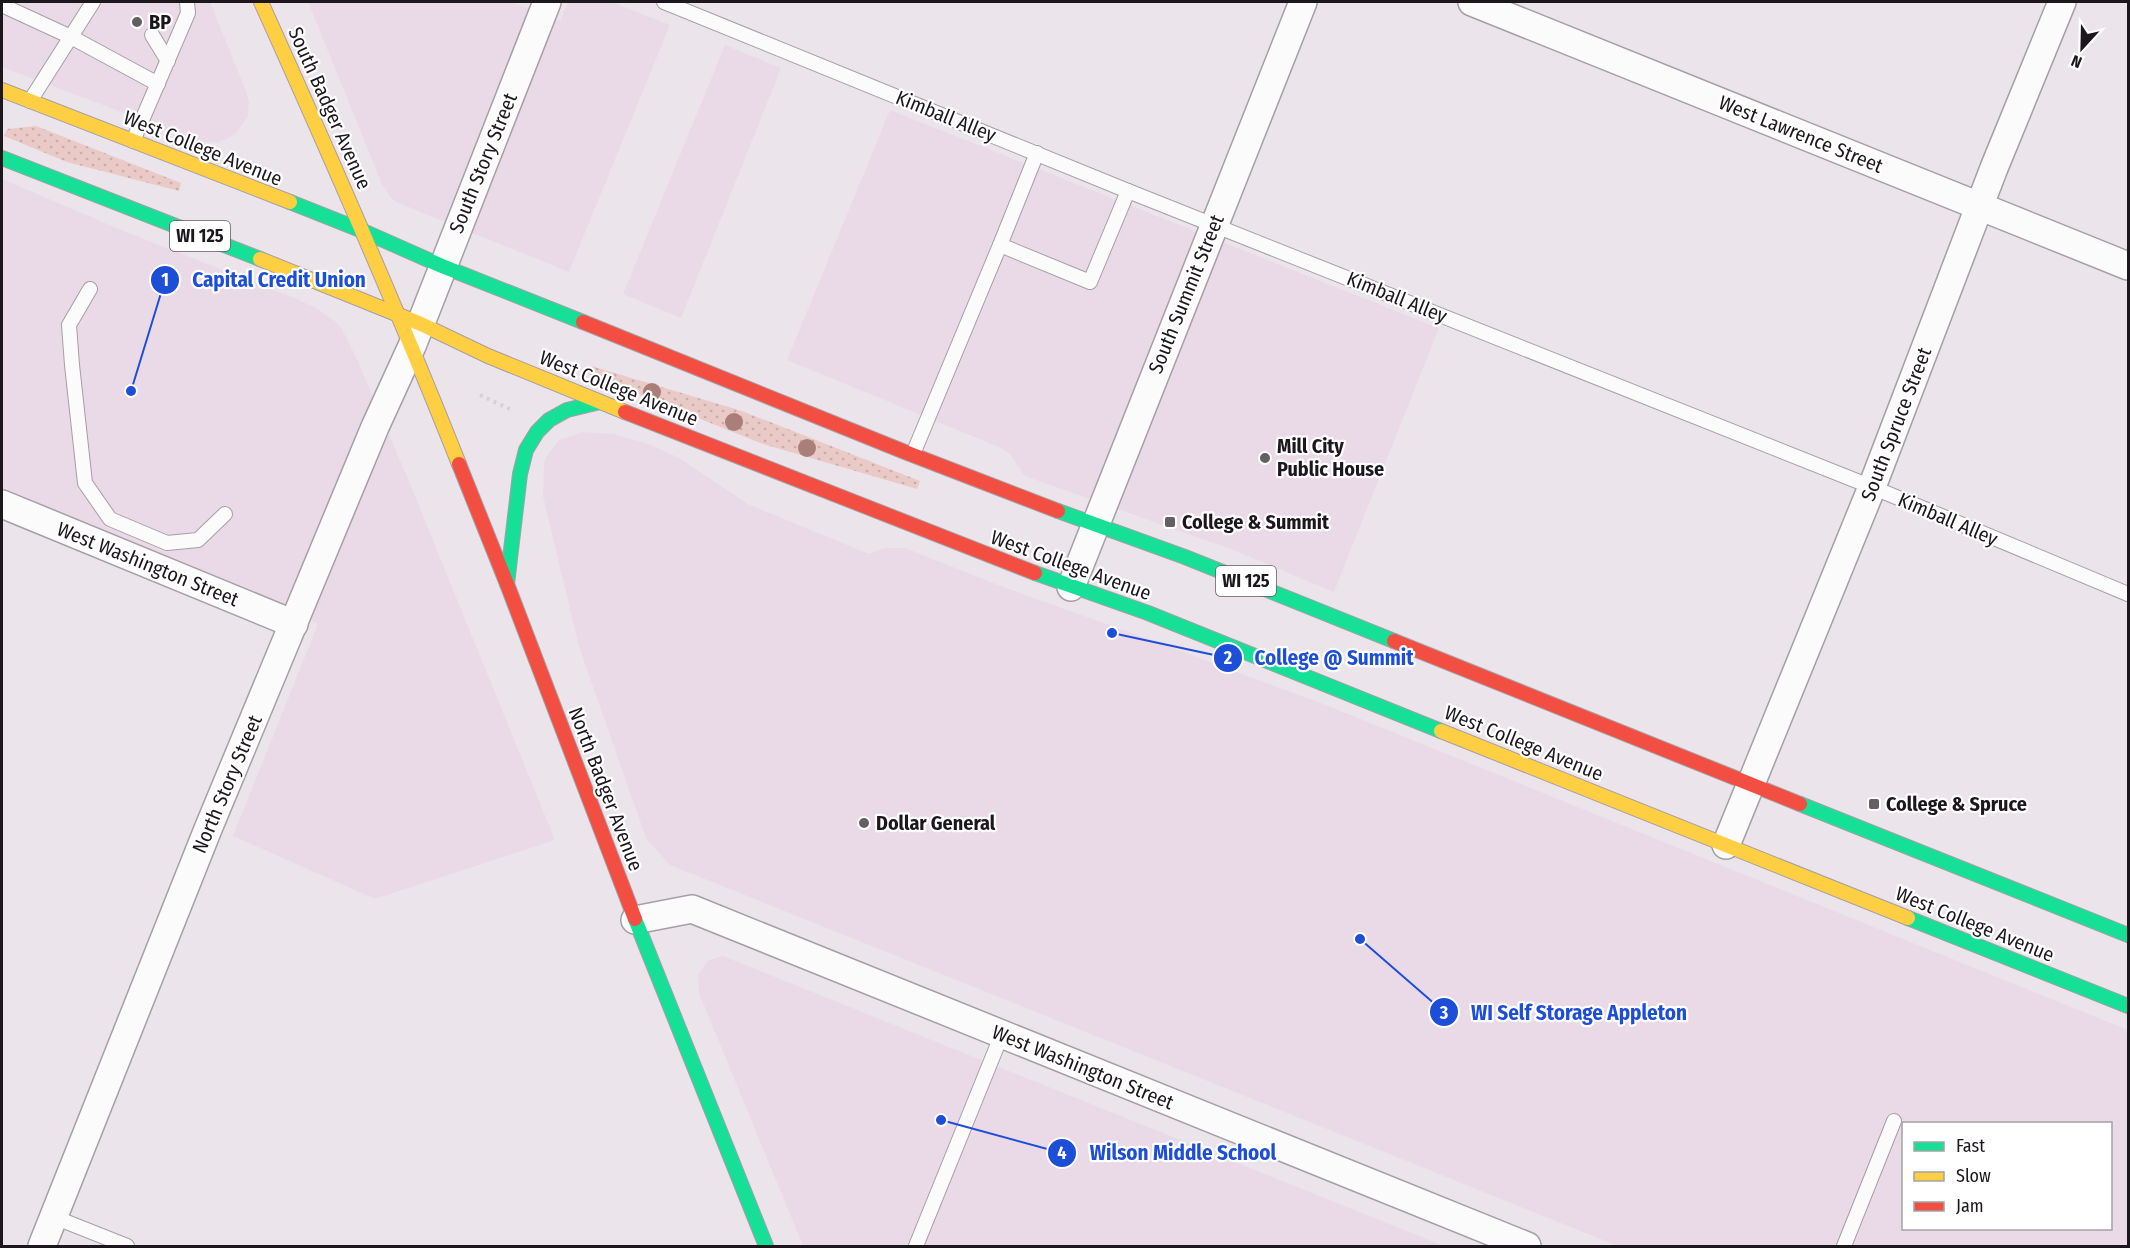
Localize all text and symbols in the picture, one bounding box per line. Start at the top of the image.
place label: BP [149,10,171,34]
marker: BP [130,15,144,29]
north arrow [2052,18,2112,78]
street label: South Badger Avenue [283,23,377,193]
text: N [2069,51,2085,72]
street label: Kimball Alley [892,85,1000,147]
street label: South Story Street [444,89,522,237]
street label: West Lawrence Street [1715,90,1887,178]
street label: West College Avenue [120,105,286,191]
street label: South Summit Street [1143,211,1229,377]
road number: WI 125 [170,221,230,251]
callout: Capital Credit Union [150,260,378,299]
street label: Kimball Alley [1343,266,1451,328]
text: Capital Credit Union [192,267,366,293]
text: 1 [161,269,169,291]
street label: South Spruce Street [1856,343,1937,504]
street label: West College Avenue [536,345,702,431]
place label: Mill City Public House [1277,434,1384,481]
marker: Mill City Public House [1258,451,1272,465]
street label: Kimball Alley [1895,487,2002,551]
place label: College & Summit [1182,510,1330,534]
marker: College & Summit [1163,515,1177,529]
street label: West Washington Street [54,517,243,612]
street label: West College Avenue [988,525,1154,605]
road number: WI 125 [1216,566,1276,596]
callout: College @ Summit [1213,638,1426,677]
text: College @ Summit [1254,645,1414,671]
text: 2 [1223,647,1232,669]
street label: West College Avenue [1441,700,1607,786]
street label: North Badger Avenue [564,704,648,874]
street label: North Story Street [187,711,267,857]
place label: College & Spruce [1886,792,2027,816]
marker: College & Spruce [1867,797,1881,811]
place label: Dollar General [876,811,996,835]
marker: Dollar General [857,816,871,830]
street label: West College Avenue [1892,881,2058,967]
callout: WI Self Storage Appleton [1429,993,1699,1032]
text: WI Self Storage Appleton [1471,1000,1687,1026]
text: 3 [1439,1002,1449,1024]
street label: West Washington Street [989,1020,1178,1115]
legend [1902,1122,2112,1230]
callout: Wilson Middle School [1047,1133,1288,1172]
text: Fast [1956,1135,1985,1157]
text: Wilson Middle School [1090,1140,1277,1166]
text: 4 [1057,1142,1067,1164]
text: Slow [1956,1165,1991,1187]
text: Jam [1956,1195,1984,1217]

